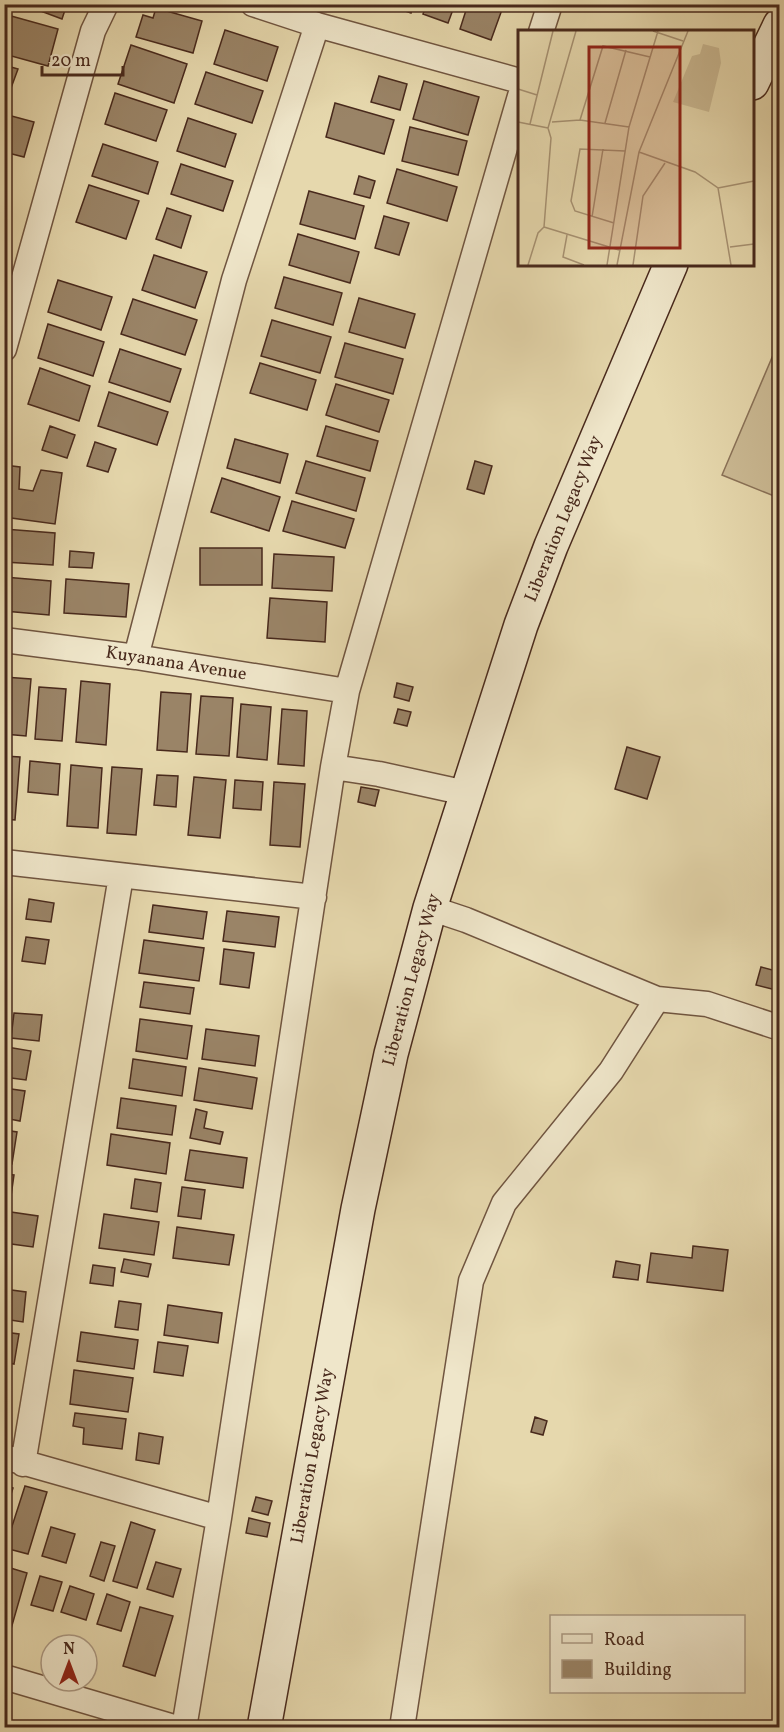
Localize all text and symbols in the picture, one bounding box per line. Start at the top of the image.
inset map [518,30,754,266]
scale bar [42,39,123,77]
text: 20 m [51,49,91,74]
street label: Liberation Legacy Way [519,432,609,606]
street label: Kuyanana Avenue [104,641,248,687]
street label: Liberation Legacy Way [377,891,447,1069]
street label: Liberation Legacy Way [285,1366,341,1546]
legend [550,1615,745,1693]
text: Road [604,1628,645,1653]
north arrow [39,1633,99,1693]
text: N [63,1639,75,1661]
text: Building [604,1658,672,1683]

